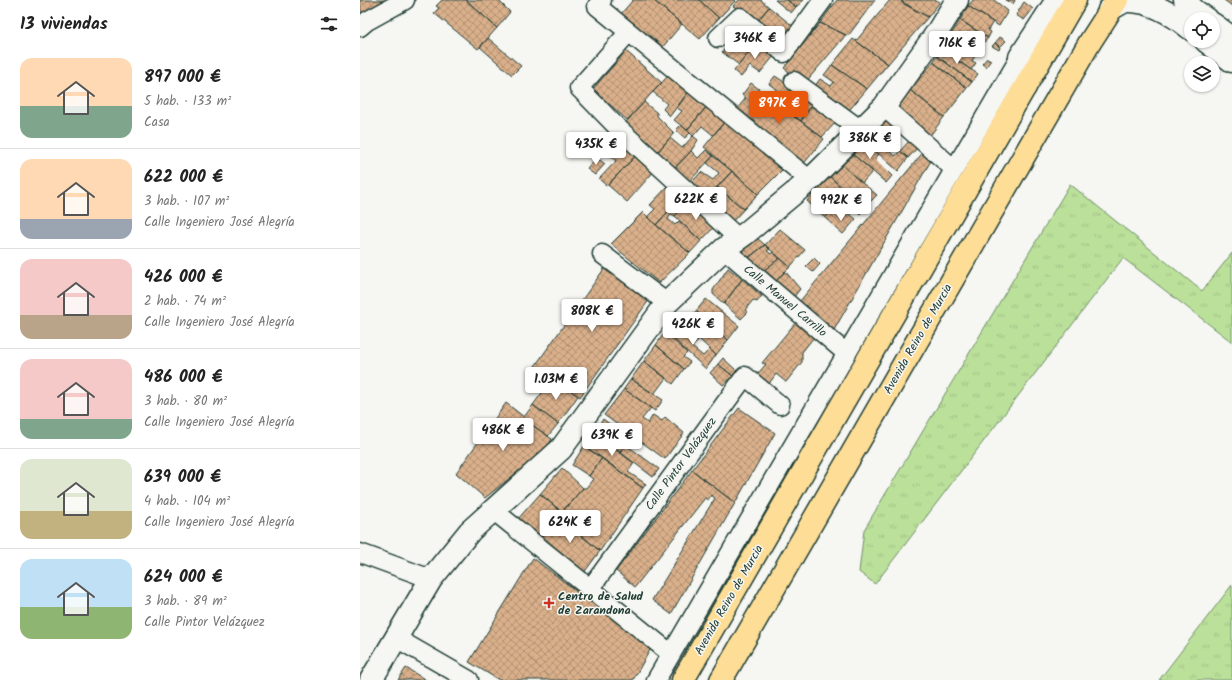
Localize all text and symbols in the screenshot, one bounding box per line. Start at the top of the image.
text: 13 viviendas [20,11,108,38]
map controls [1184,12,1220,92]
button: locate [1184,12,1220,48]
icon: filters [318,13,340,35]
pin: 346K € [722,26,788,60]
text: 346K € [734,28,776,49]
pin: 716K € [924,31,990,65]
text: 716K € [938,33,976,54]
button: layers [1184,56,1220,92]
text: 897 000 € [144,64,221,91]
icon: home [52,74,100,122]
text: 5 hab. · 133 m² [144,91,231,112]
pin: 897K € [746,91,812,125]
text: 897K € [758,93,800,114]
text: Casa [144,112,170,133]
pin: 386K € [837,126,903,160]
text: 386K € [849,128,891,149]
pin: 435K € [563,132,629,166]
text: 435K € [575,134,617,155]
text: 622 000 € [144,164,223,191]
icon: home [52,175,100,223]
pin: 622K € [663,187,729,221]
pin: 992K € [808,188,874,222]
text: 622K € [674,189,718,210]
text: 992K € [820,190,862,211]
text: 3 hab. · 107 m² [144,191,229,212]
text: Calle Ingeniero José Alegría [144,212,295,233]
street label: Calle Manuel Carrillo [739,260,831,342]
text: 426 000 € [144,264,222,291]
icon: home [52,275,100,323]
street label: Avenida Reino de Murcia [879,280,958,398]
text: 2 hab. · 74 m² [144,291,226,312]
pin: 808K € [559,299,625,333]
text: 808K € [570,301,614,322]
text: Calle Ingeniero José Alegría [144,312,295,333]
pin: 426K € [660,312,726,346]
text: 426K € [672,314,714,335]
text: 486 000 € [144,364,223,391]
pin: 1.03M € [519,367,593,401]
text: 1.03M € [534,369,578,390]
icon: home [52,375,100,423]
text: 3 hab. · 80 m² [144,391,227,412]
text: Calle Ingeniero José Alegría [144,412,295,433]
street label: Calle Pintor Velázquez [641,413,721,515]
pin: 486K € [470,418,536,452]
text: 486K € [482,420,524,441]
pin: 639K € [579,423,645,457]
text: 639K € [591,425,633,446]
text: 639 000 € [144,464,221,491]
icon: home [52,475,100,523]
text: 4 hab. · 104 m² [144,491,230,512]
pin: 624K € [537,510,603,544]
text: Calle Ingeniero José Alegría [144,512,295,533]
text: 624K € [549,512,591,533]
street label: Avenida Reino de Murcia [690,541,769,659]
text: 624 000 € [144,564,222,591]
icon: home [52,575,100,623]
place label: Centro de Salud de Zarandona [558,587,643,620]
text: 3 hab. · 89 m² [144,591,227,612]
marker: Centro de Salud de Zarandona [543,597,555,609]
text: Calle Pintor Velázquez [144,612,265,633]

